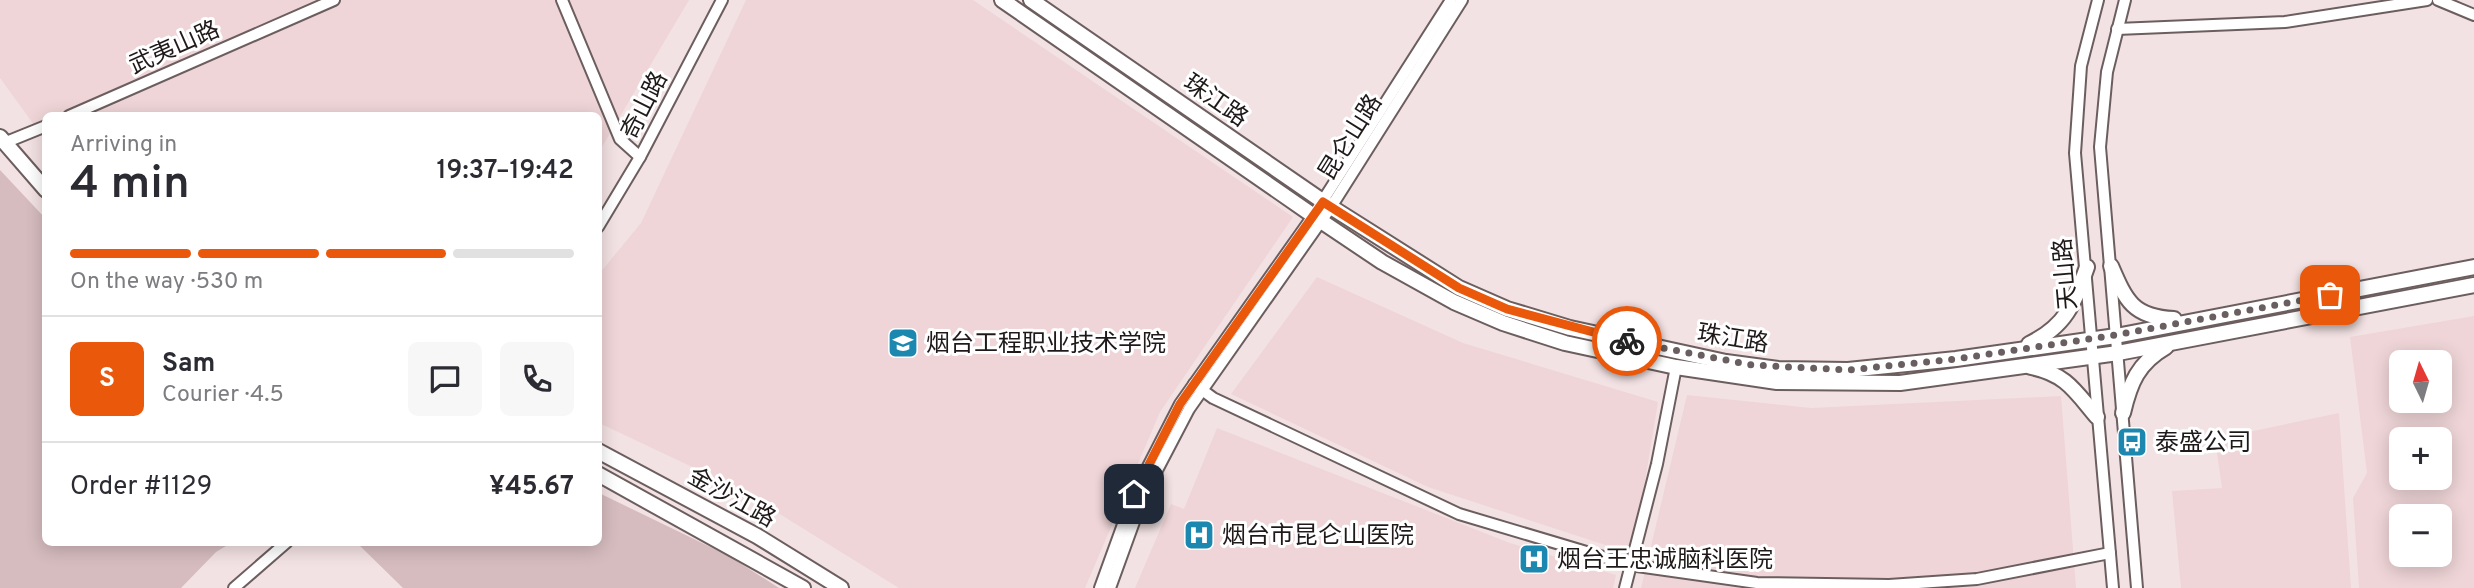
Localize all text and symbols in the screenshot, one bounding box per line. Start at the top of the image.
street label: 武夷山路 [125,16,225,82]
street label: 奇山路 [616,67,675,145]
street label: 珠江路 [1177,69,1253,135]
street label: 昆仑山路 [1314,89,1390,187]
text: Arriving in [70,131,177,160]
text: 19:37–19:42 [436,155,574,188]
text: 4 min [70,156,190,215]
street label: 天山路 [2049,237,2085,311]
pin [2300,265,2360,325]
text: On the way · 530 m [70,268,263,297]
icon: bag [2311,276,2349,314]
courier [1592,306,1662,376]
street label: 珠江路 [1695,320,1771,360]
icon: bike [1608,322,1646,360]
school or university icon: 烟台工程职业技术学院 [886,326,920,360]
place label: 烟台工程职业技术学院 [926,330,1166,360]
button: chat [408,342,482,416]
button: phone [500,342,574,416]
text: Sam [162,348,215,381]
north arrow [2389,350,2452,413]
map controls [2389,350,2452,567]
text: S [99,363,115,396]
text: Courier · 4.5 [162,381,284,410]
bus stop icon: 泰盛公司 [2115,425,2149,459]
button: + [2389,427,2452,490]
place label: 泰盛公司 [2155,429,2251,459]
street label: 金沙江路 [682,462,780,535]
pin [1104,464,1164,524]
text: Order #1129 [70,471,212,504]
text: ¥45.67 [489,471,574,504]
icon: home [1115,475,1153,513]
button: − [2389,504,2452,567]
hospital icon: 烟台市昆仑山医院 [1182,518,1216,552]
place label: 烟台市昆仑山医院 [1222,522,1414,552]
hospital icon: 烟台王忠诚脑科医院 [1517,542,1551,576]
place label: 烟台王忠诚脑科医院 [1557,546,1773,576]

